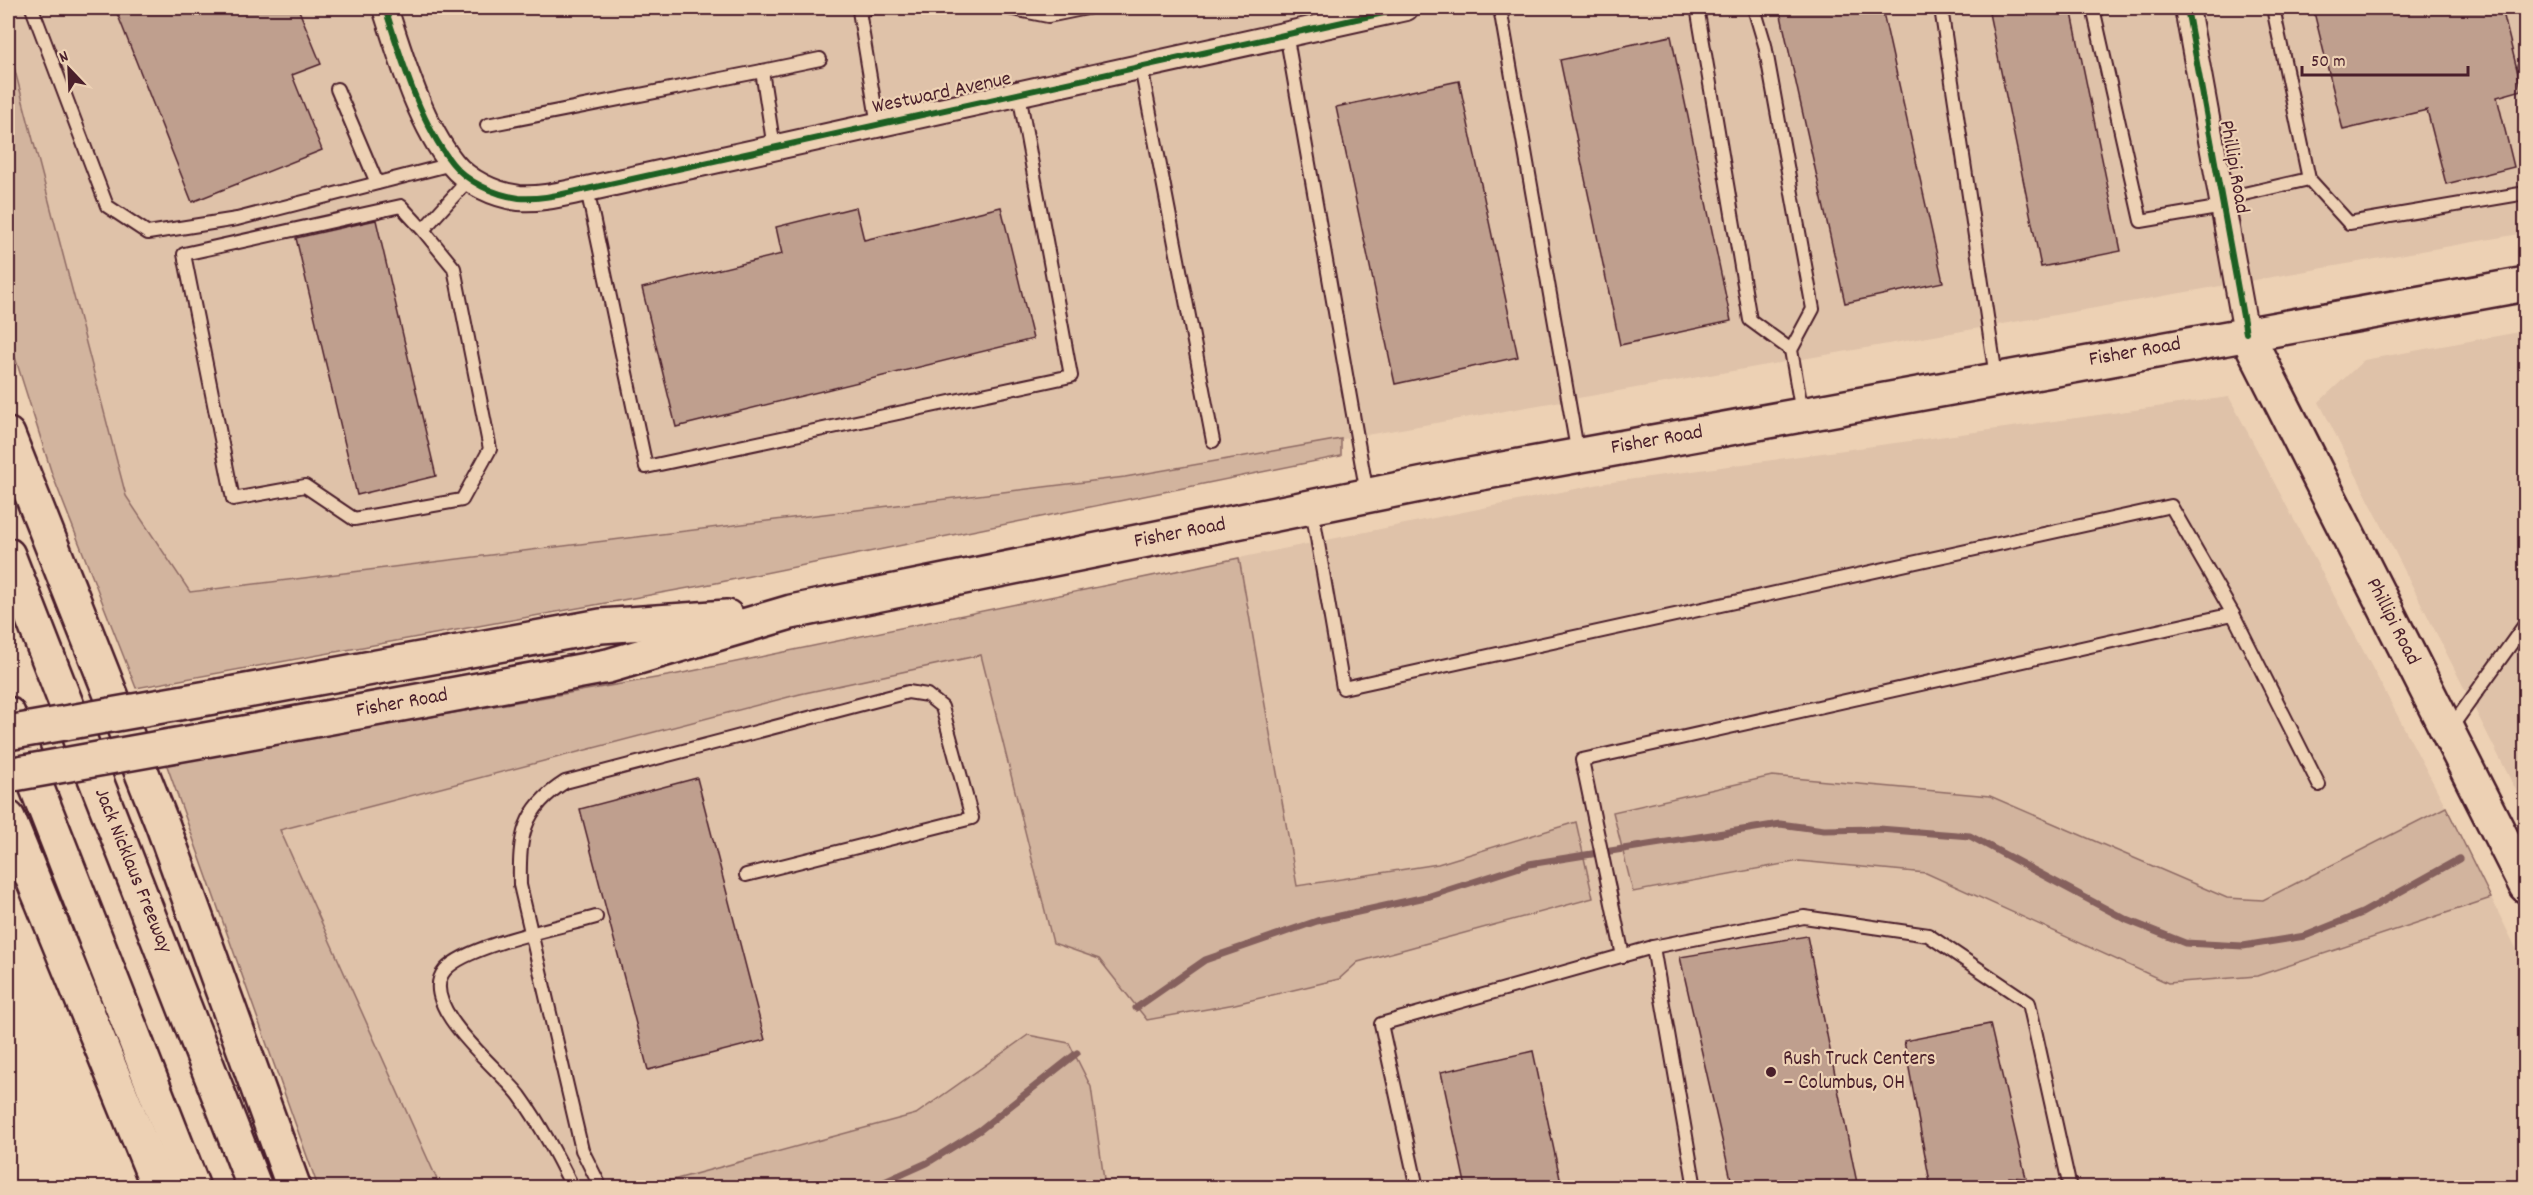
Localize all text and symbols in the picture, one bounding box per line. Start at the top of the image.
north arrow [39,39,99,99]
scale bar [2302,39,2468,77]
text: N [56,45,72,70]
text: 50 m [2311,50,2346,75]
street label: Westward Avenue [870,65,1014,123]
street label: Phillipi Road [2210,118,2256,216]
street label: Fisher Road [2087,330,2183,376]
street label: Fisher Road [1609,418,1705,464]
street label: Fisher Road [1132,510,1228,558]
street label: Phillipi Road [2357,573,2427,671]
street label: Fisher Road [354,681,450,727]
street label: Jack Nicklaus Freeway [85,784,179,959]
place label: Rush Truck Centers – Columbus, OH [1783,1045,1936,1099]
marker: Rush Truck Centers – Columbus, OH [1764,1065,1778,1079]

